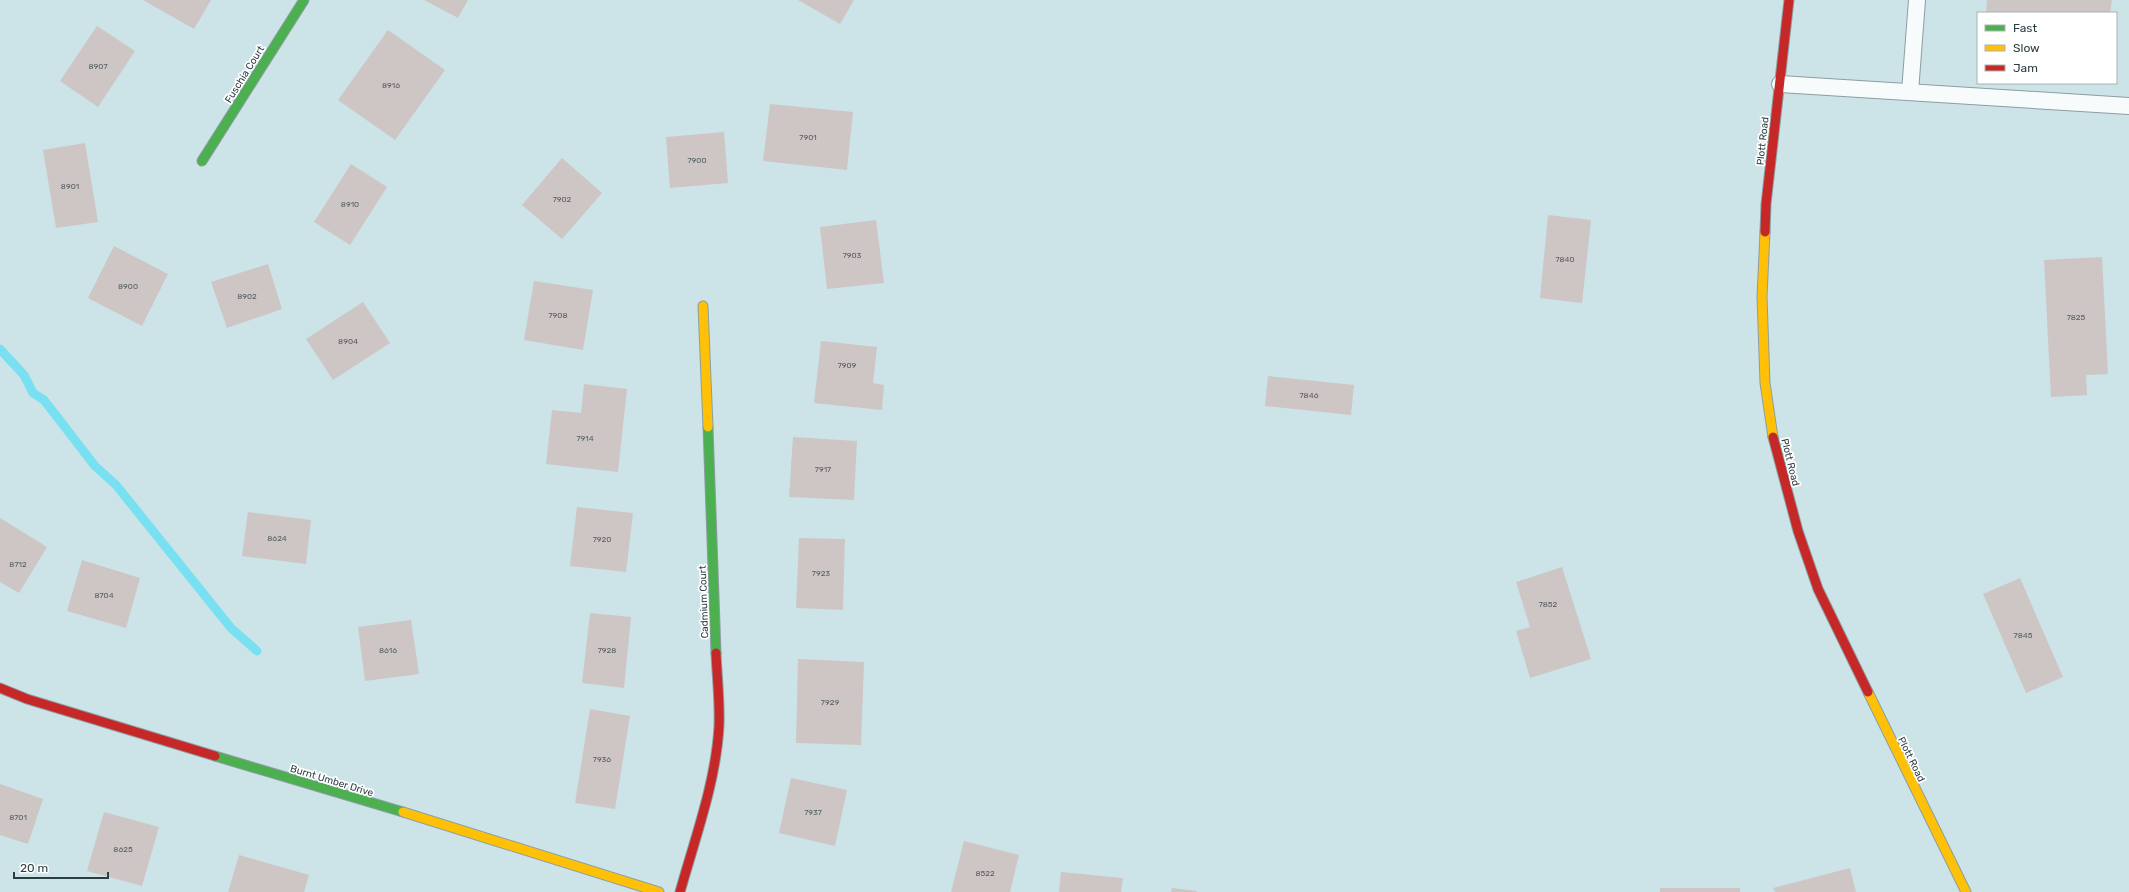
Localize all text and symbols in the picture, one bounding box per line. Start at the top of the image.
legend [1977,12,2117,84]
text: Fast [2013,21,2037,35]
text: Slow [2013,41,2040,55]
street label: Fuschia Court [223,44,267,105]
text: Jam [2013,61,2038,75]
house number: 8907 [88,62,108,71]
house number: 8916 [382,81,400,90]
street label: Plott Road [1754,116,1772,166]
house number: 7901 [799,133,817,142]
house number: 7900 [687,156,707,165]
house number: 8901 [61,182,79,191]
house number: 7902 [553,195,572,204]
house number: 8910 [341,200,359,209]
house number: 7903 [843,251,862,260]
house number: 7840 [1555,255,1575,264]
house number: 8900 [118,282,138,291]
house number: 8902 [237,292,257,301]
house number: 7908 [548,311,568,320]
house number: 7825 [2067,313,2086,322]
house number: 8904 [338,337,358,346]
house number: 7909 [838,361,857,370]
house number: 7846 [1300,391,1319,400]
house number: 7914 [576,434,594,443]
street label: Plott Road [1778,437,1802,487]
house number: 7917 [815,465,831,474]
house number: 8624 [267,534,287,543]
house number: 7920 [593,535,611,544]
house number: 8712 [9,560,27,569]
street label: Cadmium Court [697,565,711,639]
house number: 7923 [812,569,830,578]
house number: 8704 [94,591,114,600]
house number: 7852 [1539,600,1558,609]
house number: 7845 [2014,631,2033,640]
house number: 8616 [379,646,397,655]
house number: 7928 [598,646,616,655]
house number: 7929 [821,698,839,707]
street label: Plott Road [1895,735,1927,784]
house number: 7936 [593,755,611,764]
street label: Burnt Umber Drive [289,763,375,799]
house number: 7937 [804,808,822,817]
house number: 8701 [9,813,27,822]
house number: 8625 [113,845,133,854]
scale bar [14,854,108,880]
text: 20 m [20,861,48,875]
house number: 8522 [975,869,995,878]

